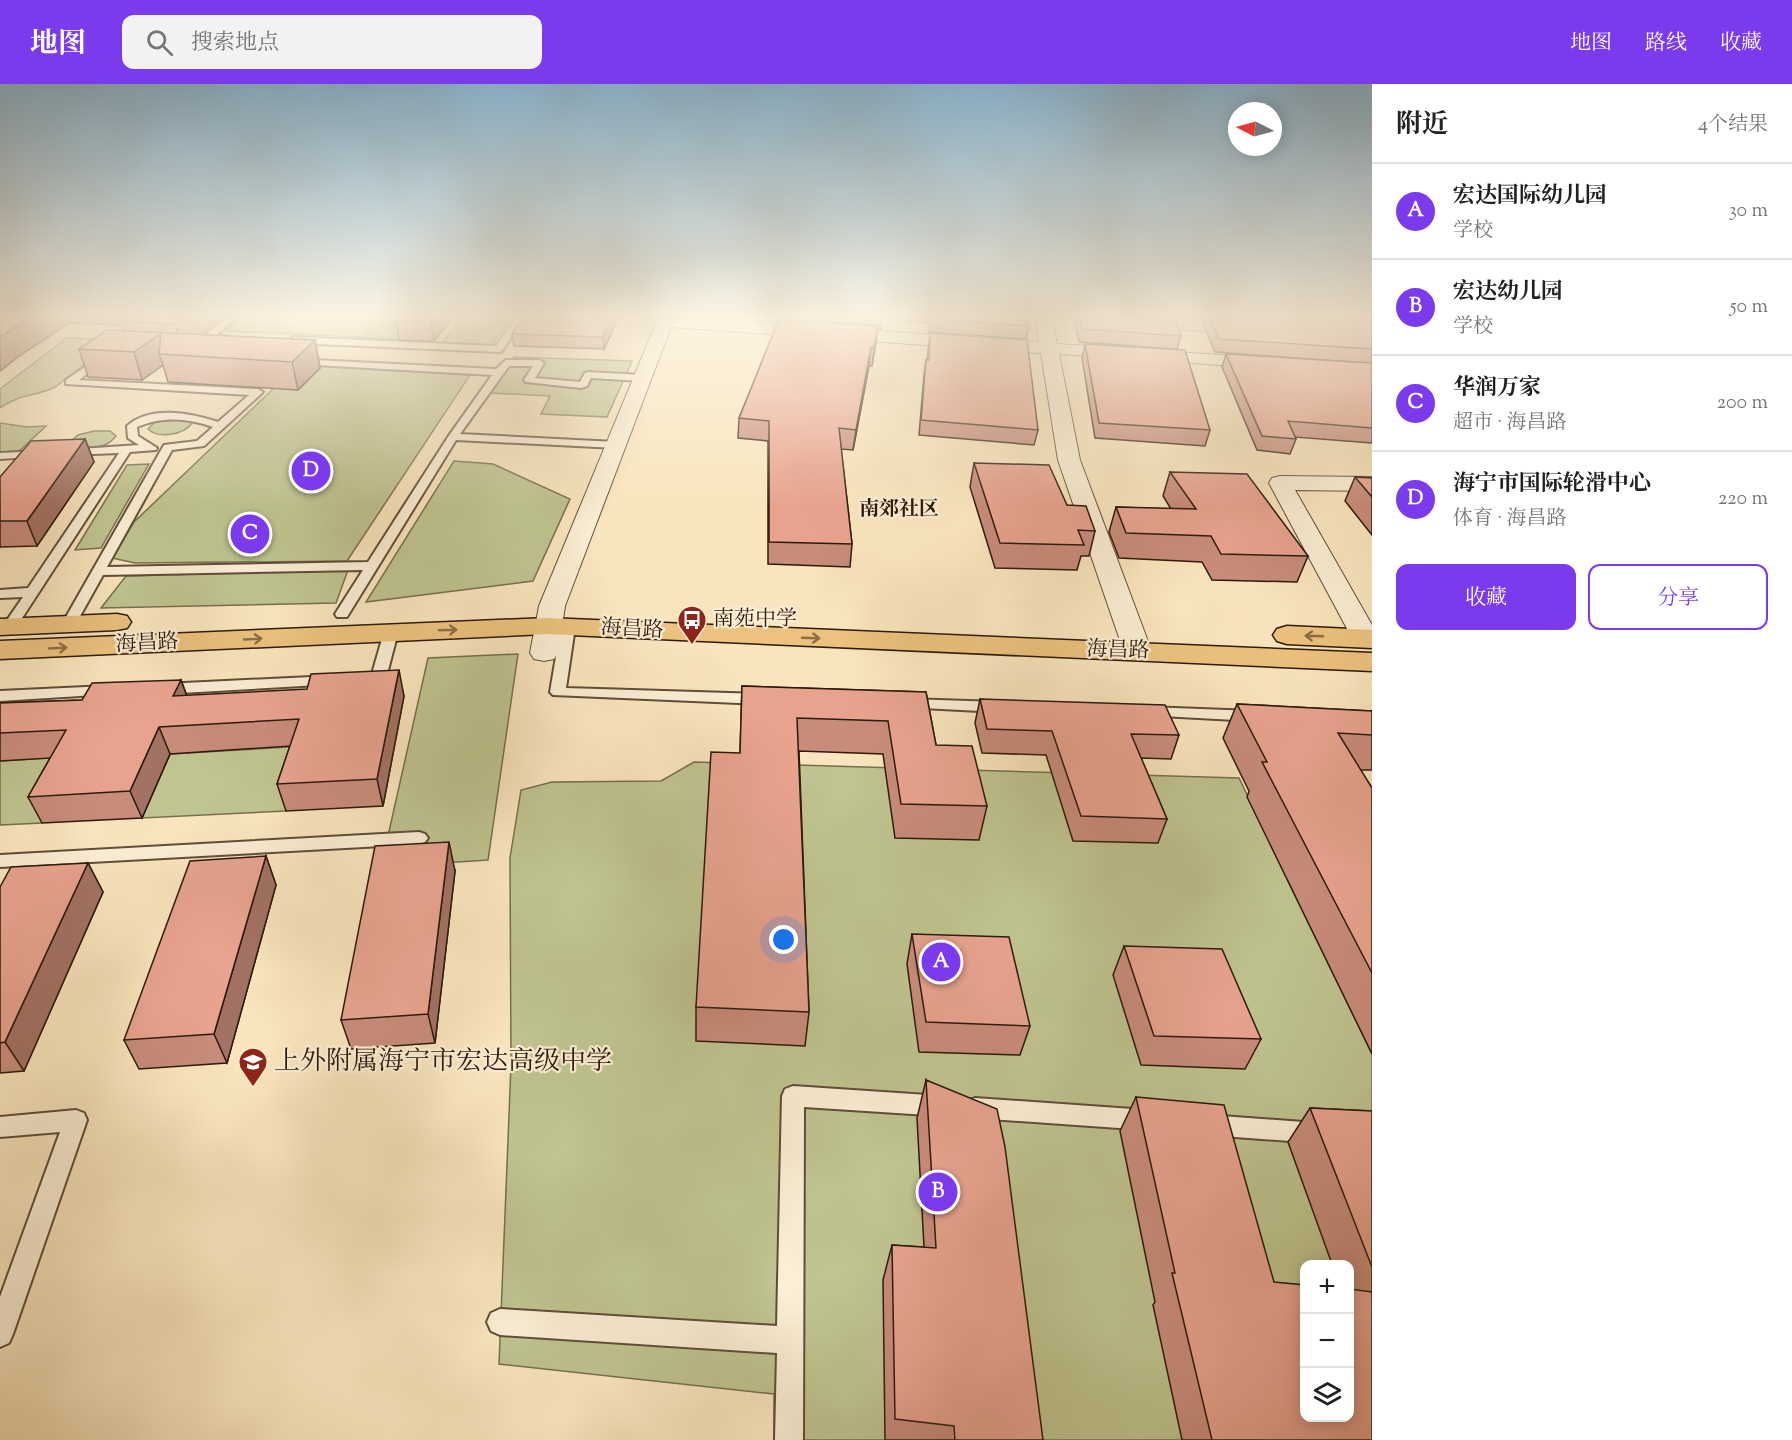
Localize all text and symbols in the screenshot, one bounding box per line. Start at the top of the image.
search box [122,15,542,69]
text: 地图 [30,25,86,65]
icon: search [143,26,176,59]
text: 搜索地点 [191,28,279,60]
text: 地图 [1570,29,1612,59]
text: 路线 [1645,29,1687,59]
text: 收藏 [1720,29,1762,59]
north arrow [1228,102,1282,156]
text: 附近 [1396,107,1448,144]
text: 4个结果 [1698,111,1768,140]
text: 宏达国际幼儿园 [1453,181,1607,213]
text: A [1407,197,1424,226]
text: 30 m [1729,197,1768,226]
text: 学校 [1453,217,1493,246]
text: 宏达幼儿园 [1453,277,1563,309]
text: B [1409,293,1422,322]
text: 50 m [1730,293,1768,322]
text: 学校 [1453,313,1493,342]
text: 华润万家 [1453,373,1541,405]
text: C [1407,389,1424,418]
text: 200 m [1717,389,1768,418]
text: 超市 · 海昌路 [1453,409,1567,438]
pin: D [292,448,330,494]
text: 海宁市国际轮滑中心 [1453,469,1651,501]
text: D [1408,485,1423,514]
text: 220 m [1718,485,1768,514]
district label: 南郊社区 [859,496,939,525]
text: 体育 · 海昌路 [1453,505,1567,534]
pin: C [230,512,270,556]
button: 收藏 [1396,564,1576,630]
button: 分享 [1588,564,1768,630]
bus stop icon: 南苑中学 [676,604,708,646]
place label: 南苑中学 [713,605,797,635]
street label: 海昌路 [600,613,664,647]
one-way arrow [438,624,458,636]
street label: 海昌路 [115,627,179,661]
one-way arrow [1304,631,1324,642]
one-way arrow [800,632,820,643]
one-way arrow [243,633,263,644]
street label: 海昌路 [1086,635,1150,667]
one-way arrow [48,642,68,653]
your location [769,925,798,954]
pin: A [922,940,960,984]
place label: 上外附属海宁市宏达高级中学 [274,1044,612,1081]
school or university icon: 上外附属海宁市宏达高级中学 [237,1046,269,1088]
pin: B [918,1170,958,1214]
map controls [1300,1260,1354,1422]
button: + [1300,1260,1354,1314]
button: − [1300,1314,1354,1368]
button: layers [1300,1368,1354,1422]

